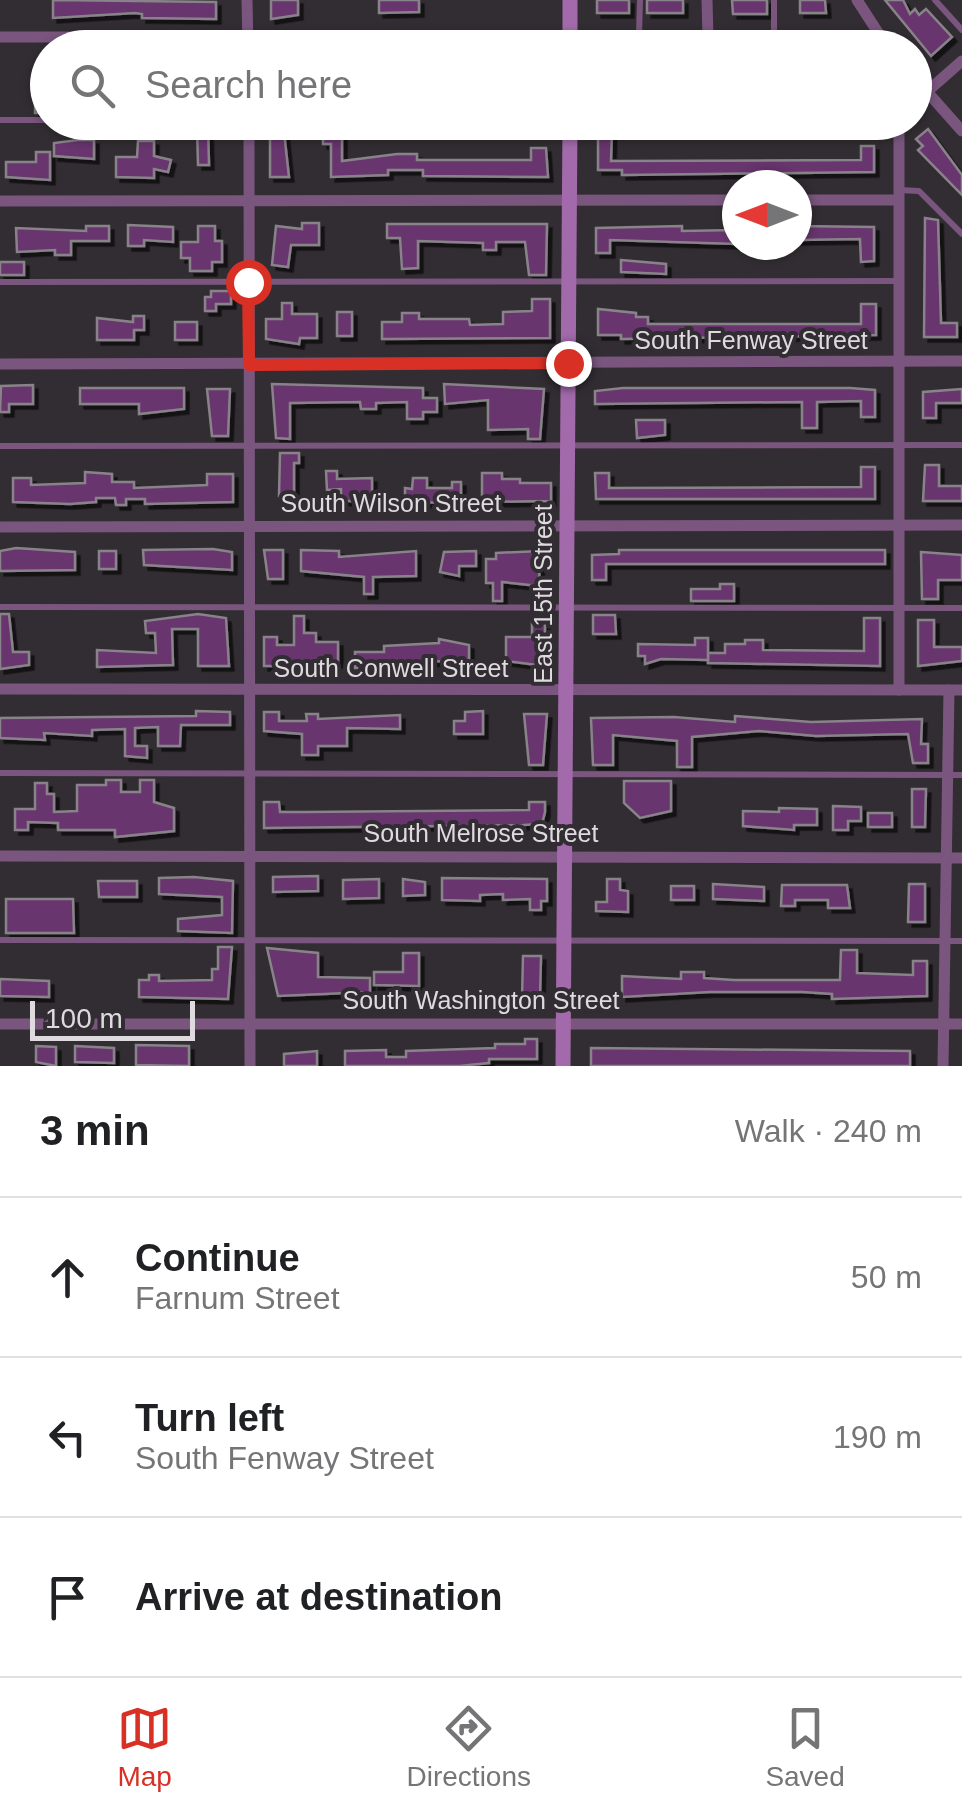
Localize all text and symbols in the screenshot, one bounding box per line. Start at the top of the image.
search box [30,30,932,140]
icon: search [65,58,120,113]
text: Search here [145,64,352,106]
north arrow [722,170,812,260]
route start [226,260,272,306]
street label: South Fenway Street [634,326,868,354]
route end [546,341,592,387]
street label: South Wilson Street [281,489,502,517]
street label: East 15th Street [529,504,557,684]
street label: South Conwell Street [274,654,508,682]
street label: South Melrose Street [364,819,598,847]
street label: South Washington Street [342,986,620,1014]
scale bar [30,996,195,1040]
text: 100 m [45,1003,123,1034]
text: 3 min [40,1107,150,1154]
text: Walk · 240 m [735,1113,922,1149]
text: Continue [135,1237,300,1279]
icon: ahead [40,1250,95,1305]
text: 50 m [851,1259,922,1295]
text: Farnum Street [135,1280,340,1316]
text: Turn left [135,1397,284,1439]
icon: left [40,1410,95,1465]
text: 190 m [833,1419,922,1455]
text: South Fenway Street [135,1440,434,1476]
icon: arrive [40,1570,95,1625]
text: Arrive at destination [135,1576,502,1618]
tab: Map [117,1701,172,1793]
tab: Directions [407,1701,531,1793]
tab: Saved [765,1701,845,1793]

